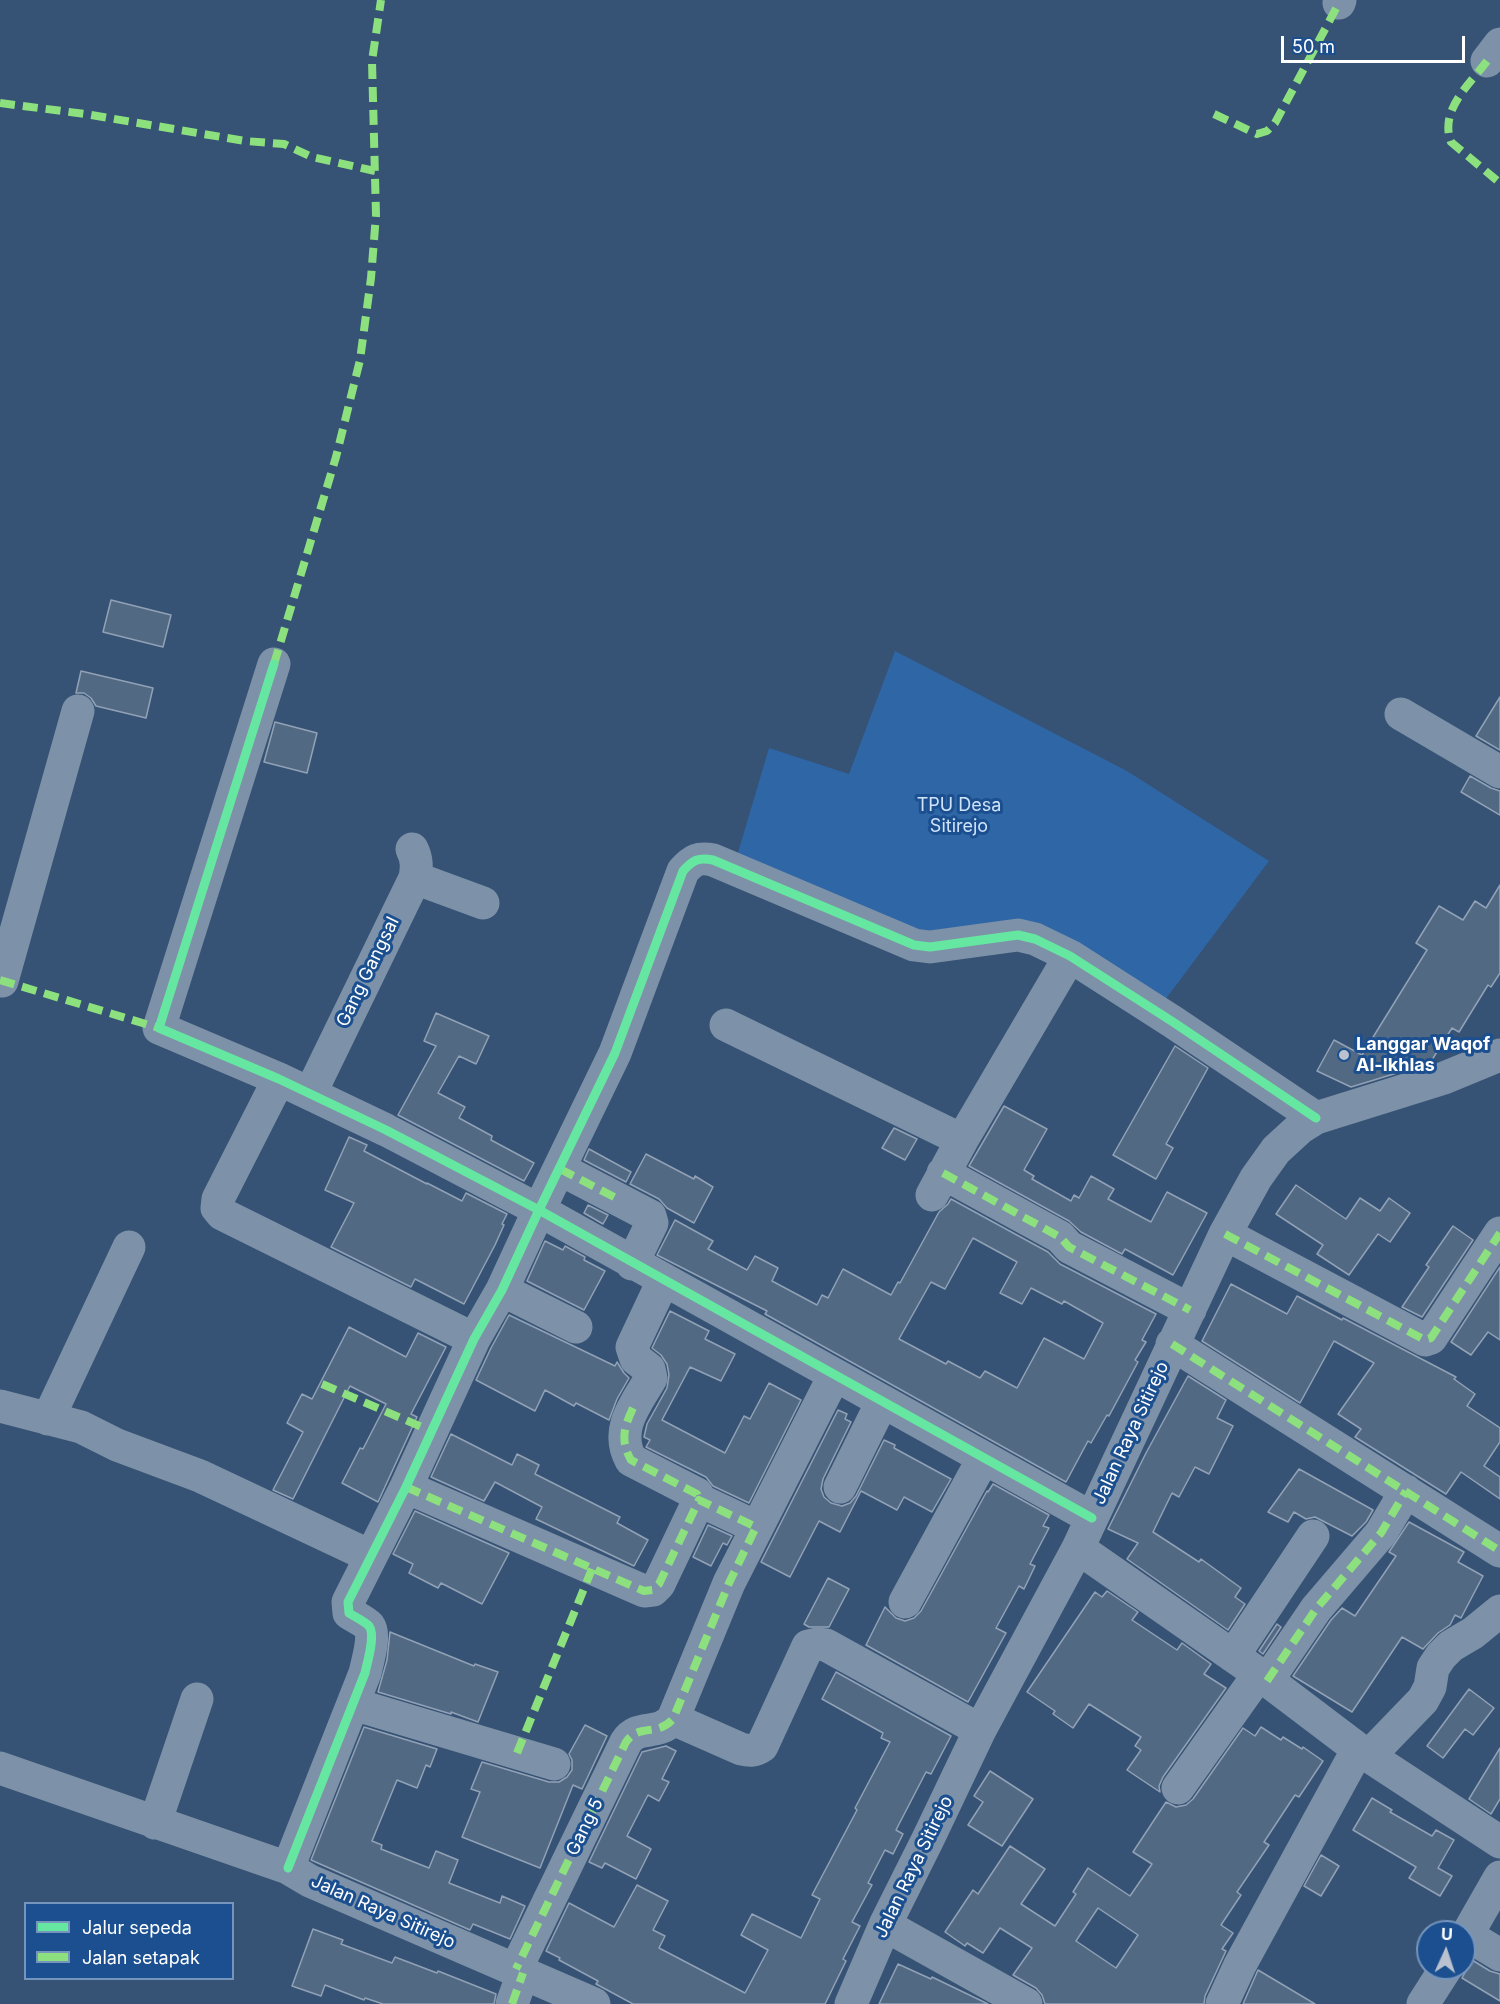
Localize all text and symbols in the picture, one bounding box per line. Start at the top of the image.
scale bar [1284,24,1468,62]
text: 50 m [1292,36,1335,57]
park label: TPU Desa Sitirejo [917,795,1001,838]
street label: Gang Gangsal [332,914,404,1030]
place label: Langgar Waqof Al-Ikhlas [1356,1034,1490,1076]
marker: Langgar Waqof Al-Ikhlas [1337,1048,1351,1062]
street label: Jalan Raya Sitirejo [1088,1358,1174,1508]
street label: Jalan Raya Sitirejo [870,1792,958,1942]
street label: Gang 5 [562,1795,608,1859]
street label: Jalan Raya Sitirejo [308,1871,458,1953]
legend [24,1902,234,1980]
text: Jalur sepeda [82,1917,192,1938]
north arrow [1416,1920,1476,1980]
text: U [1440,1924,1453,1944]
text: Jalan setapak [82,1947,200,1968]

